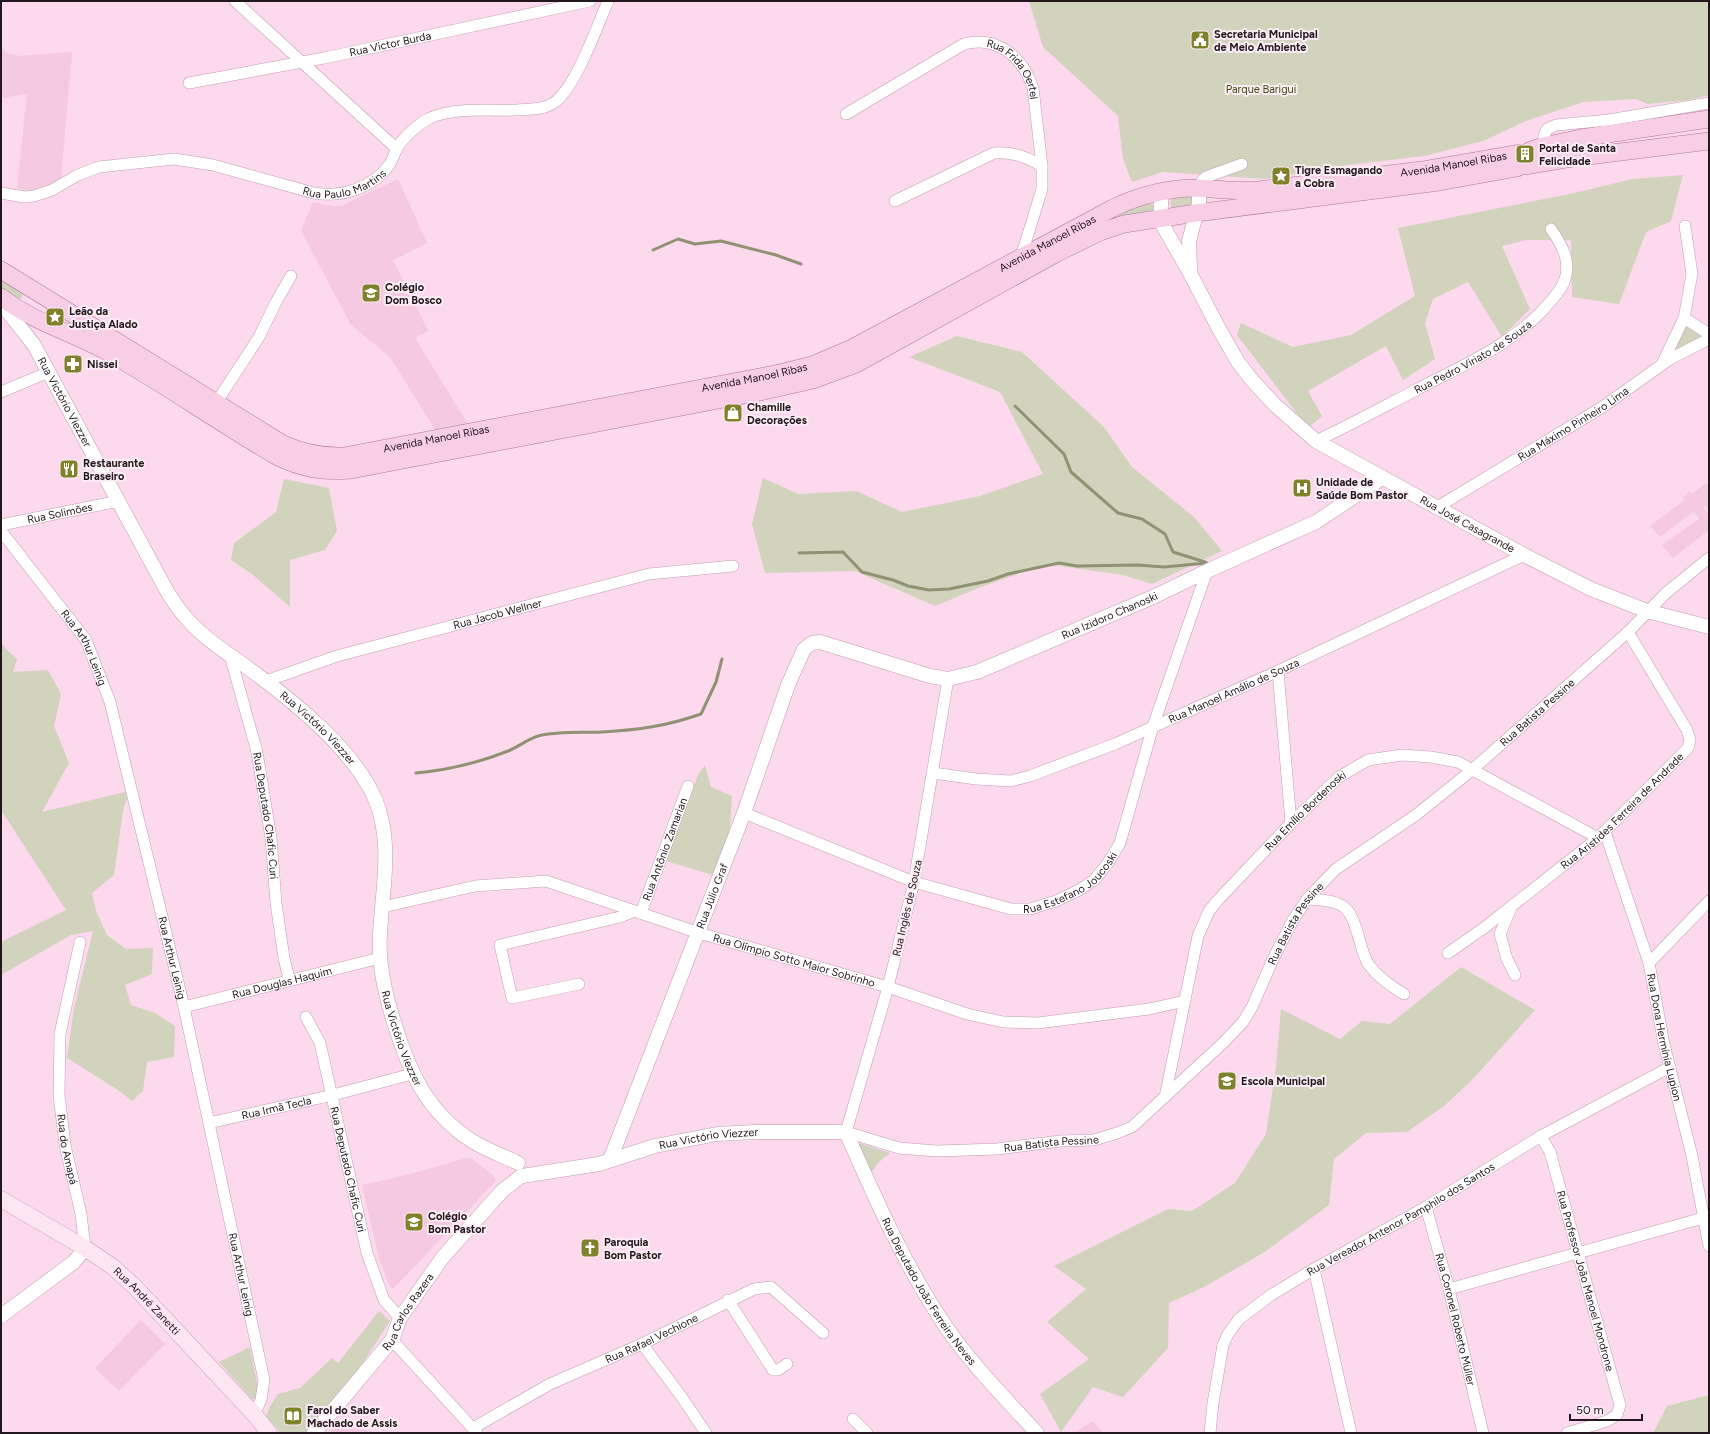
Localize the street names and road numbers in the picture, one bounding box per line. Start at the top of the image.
street label: Rua Victor Burda [348,29,432,59]
street label: Rua Frida Oertel [985,37,1040,100]
street label: Avenida Manoel Ribas [1400,149,1508,180]
street label: Rua Paulo Martins [301,167,389,201]
street label: Avenida Manoel Ribas [997,212,1098,275]
street label: Rua Pedro Viriato de Souza [1412,318,1534,397]
street label: Rua Victório Viezzer [35,355,94,449]
street label: Avenida Manoel Ribas [701,360,809,395]
street label: Rua Máximo Pinheiro Lima [1516,384,1631,464]
street label: Avenida Manoel Ribas [382,422,490,455]
street label: Rua José Casagrande [1418,493,1517,556]
street label: Rua Solimões [26,501,94,527]
street label: Rua Izidoro Chanoski [1060,590,1160,642]
street label: Rua Jacob Wellner [452,596,543,632]
street label: Rua Arthur Leinig [58,607,109,688]
street label: Rua Manoel Amálio de Souza [1166,656,1301,726]
street label: Rua Batista Pessine [1497,676,1577,749]
street label: Rua Victório Viezzer [277,689,358,768]
street label: Rua Aristides Ferreira de Andrade [1558,750,1686,872]
street label: Rua Deputado Chafic Curi [250,751,280,880]
street label: Rua Emílio Bordenoski [1262,768,1349,853]
street label: Rua Antônio Zamarian [640,796,690,903]
street label: Rua Estefano Joucoski [1023,850,1120,916]
street label: Rua Inglês de Souza [890,859,925,958]
street label: Rua Júlio Graf [694,861,731,931]
street label: Rua Batista Pessine [1265,880,1326,967]
street label: Rua Arthur Leinig [155,915,188,1001]
street label: Rua Olímpio Sotto Maior Sobrinho [711,931,876,990]
street label: Rua Douglas Haquim [231,964,333,1002]
street label: Rua Dona Hermínia Lupion [1644,972,1684,1103]
street label: Rua Victório Viezzer [378,989,424,1088]
street label: Rua Irmã Tecla [240,1094,313,1122]
street label: Rua Deputado Chafic Curi [327,1105,368,1233]
street label: Rua do Amapá [54,1113,80,1186]
street label: Rua Victório Viezzer [658,1126,758,1152]
street label: Rua Batista Pessine [1003,1133,1101,1155]
street label: Rua Vereador Antenor Pamphilo dos Santos [1305,1160,1497,1279]
street label: Rua Professor João Manoel Mondrone [1554,1189,1616,1373]
street label: Rua Deputado João Ferreira Neves [879,1216,979,1368]
street label: Rua Arthur Leinig [226,1232,256,1317]
street label: Rua Coronel Roberto Müller [1432,1252,1478,1387]
street label: Rua André Zanetti [111,1265,182,1338]
street label: Rua Carlos Razera [380,1271,437,1353]
street label: Rua Rafael Vechione [603,1311,700,1366]

